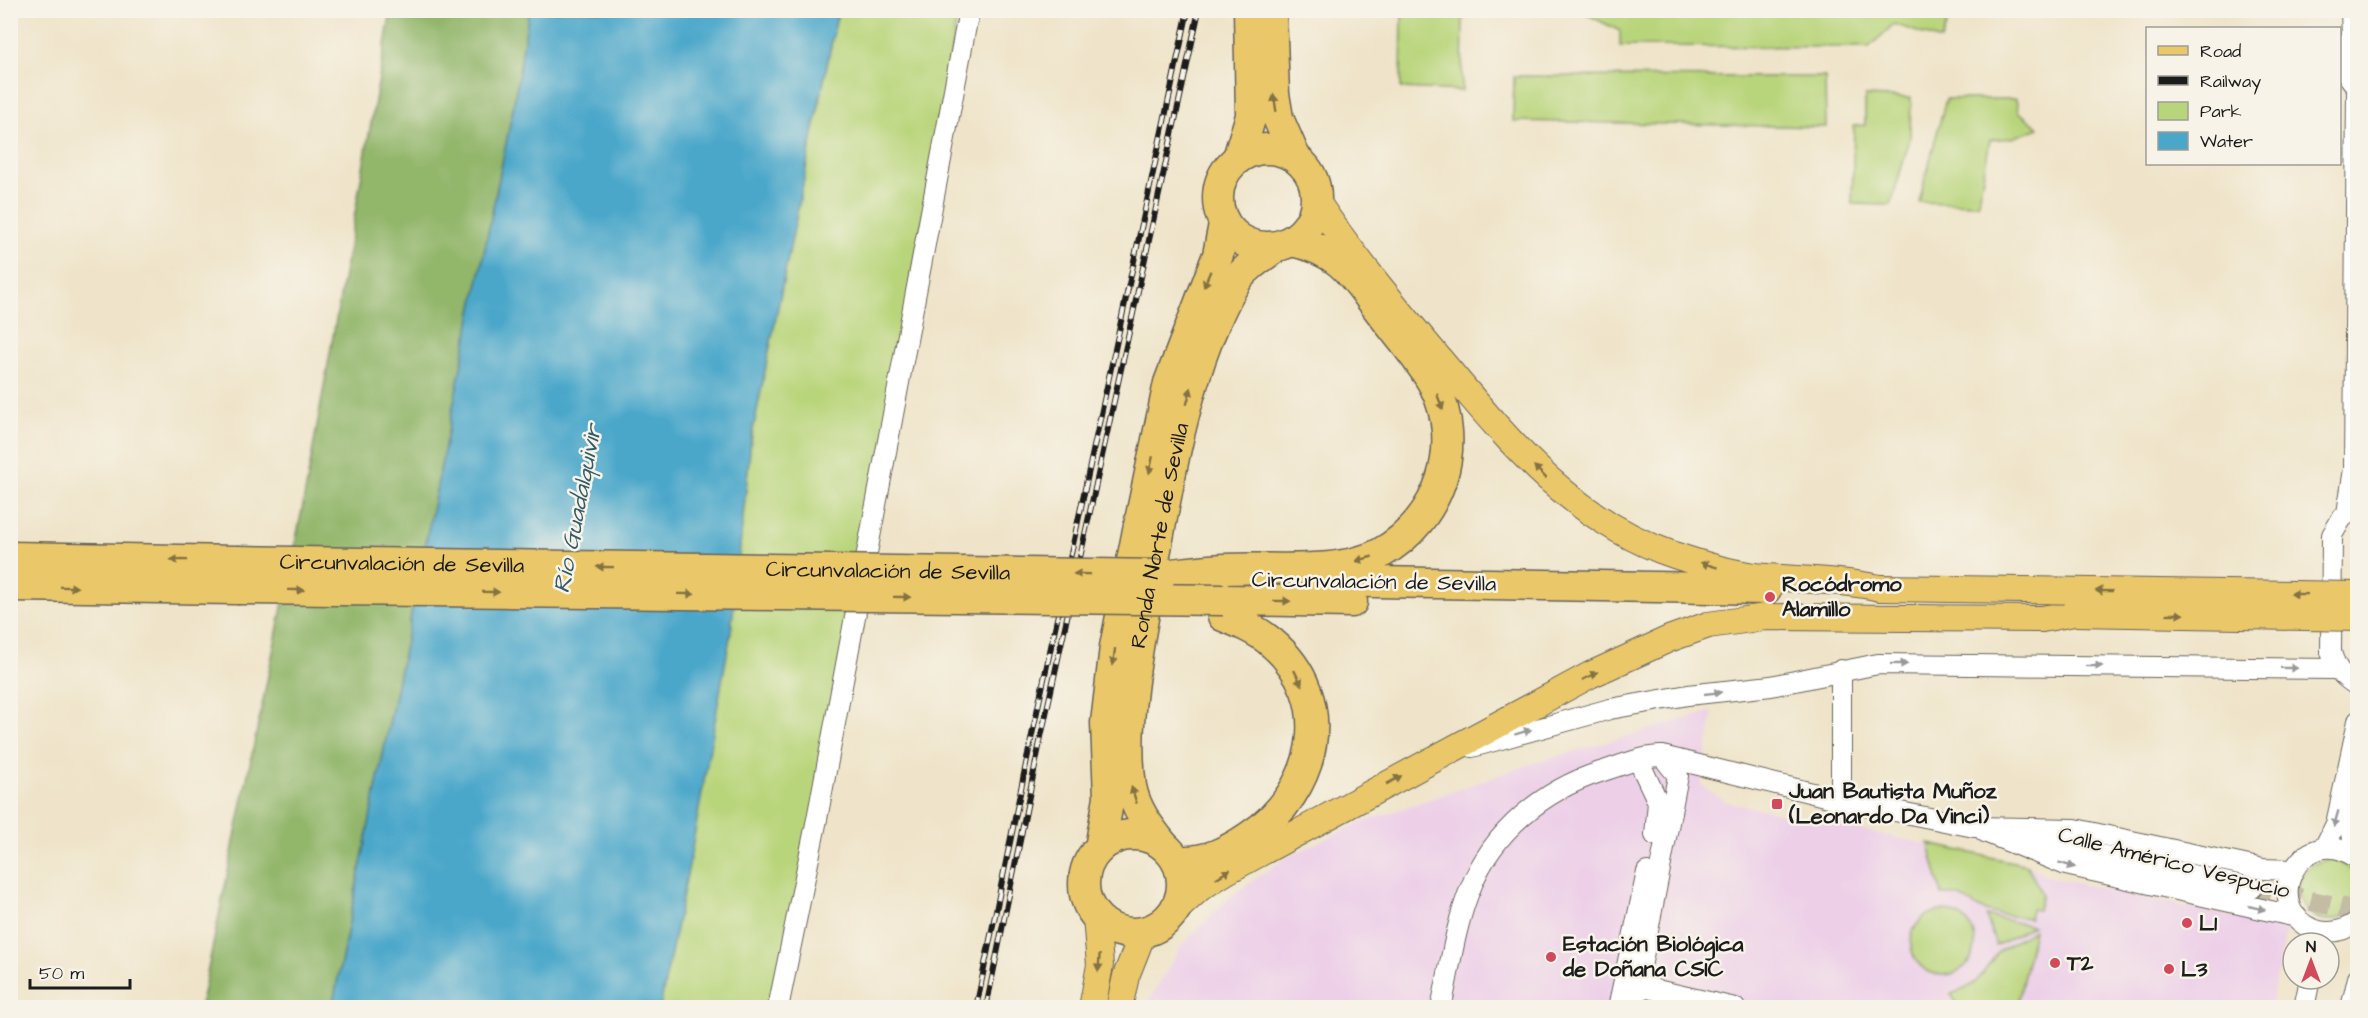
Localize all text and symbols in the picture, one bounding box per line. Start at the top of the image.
legend [2146,27,2341,165]
text: Road [2200,39,2241,64]
text: Railway [2200,69,2261,95]
one-way arrow [1270,93,1279,112]
text: Park [2200,99,2242,124]
text: Water [2200,129,2253,154]
one-way arrow [1202,271,1212,289]
one-way arrow [1185,387,1194,405]
one-way arrow [1436,393,1446,411]
water label: Río Guadalquivir [545,419,611,596]
street label: Ronda Norte de Sevilla [1123,420,1197,651]
one-way arrow [1146,456,1155,475]
one-way arrow [1533,466,1547,480]
street label: Circunvalación de Sevilla [279,546,525,581]
street label: Circunvalación de Sevilla [765,554,1011,588]
one-way arrow [169,555,188,565]
one-way arrow [1355,555,1373,564]
one-way arrow [1700,560,1718,569]
one-way arrow [596,562,615,572]
street label: Circunvalación de Sevilla [1251,564,1497,600]
one-way arrow [1072,569,1091,579]
place label: Rocódromo Alamillo [1782,569,1902,625]
one-way arrow [59,582,78,591]
one-way arrow [286,585,305,595]
one-way arrow [2095,586,2114,596]
one-way arrow [481,587,500,597]
one-way arrow [676,590,695,599]
marker: Rocódromo Alamillo [1763,590,1777,604]
one-way arrow [2290,590,2309,599]
one-way arrow [892,592,911,602]
one-way arrow [1272,596,1291,606]
one-way arrow [2165,610,2184,619]
one-way arrow [1109,647,1118,666]
one-way arrow [1890,660,1909,669]
one-way arrow [2085,661,2104,671]
one-way arrow [2280,663,2299,672]
one-way arrow [1294,669,1303,686]
one-way arrow [1581,671,1598,680]
one-way arrow [1704,688,1723,697]
one-way arrow [1514,727,1532,736]
one-way arrow [1386,775,1403,785]
place label: Juan Bautista Muñoz (Leonardo Da Vinci) [1788,776,1998,832]
one-way arrow [1129,786,1139,804]
marker: Juan Bautista Muñoz (Leonardo Da Vinci) [1770,797,1784,811]
one-way arrow [2331,810,2340,828]
street label: Calle Américo Vespucio [2055,819,2294,907]
one-way arrow [2058,861,2076,870]
one-way arrow [1215,868,1231,879]
one-way arrow [2248,904,2267,913]
place label: L1 [2199,908,2217,939]
marker: L1 [2180,916,2194,930]
place label: Estación Biológica de Doñana CSIC [1562,929,1744,985]
north arrow [2281,931,2341,991]
text: N [2306,936,2316,958]
place label: T2 [2066,948,2094,979]
marker: Estación Biológica de Doñana CSIC [1544,950,1558,964]
scale bar [30,952,130,990]
one-way arrow [1095,953,1104,972]
place label: L3 [2181,954,2208,985]
marker: T2 [2048,956,2062,970]
text: 50 m [39,961,84,986]
marker: L3 [2162,962,2176,976]

